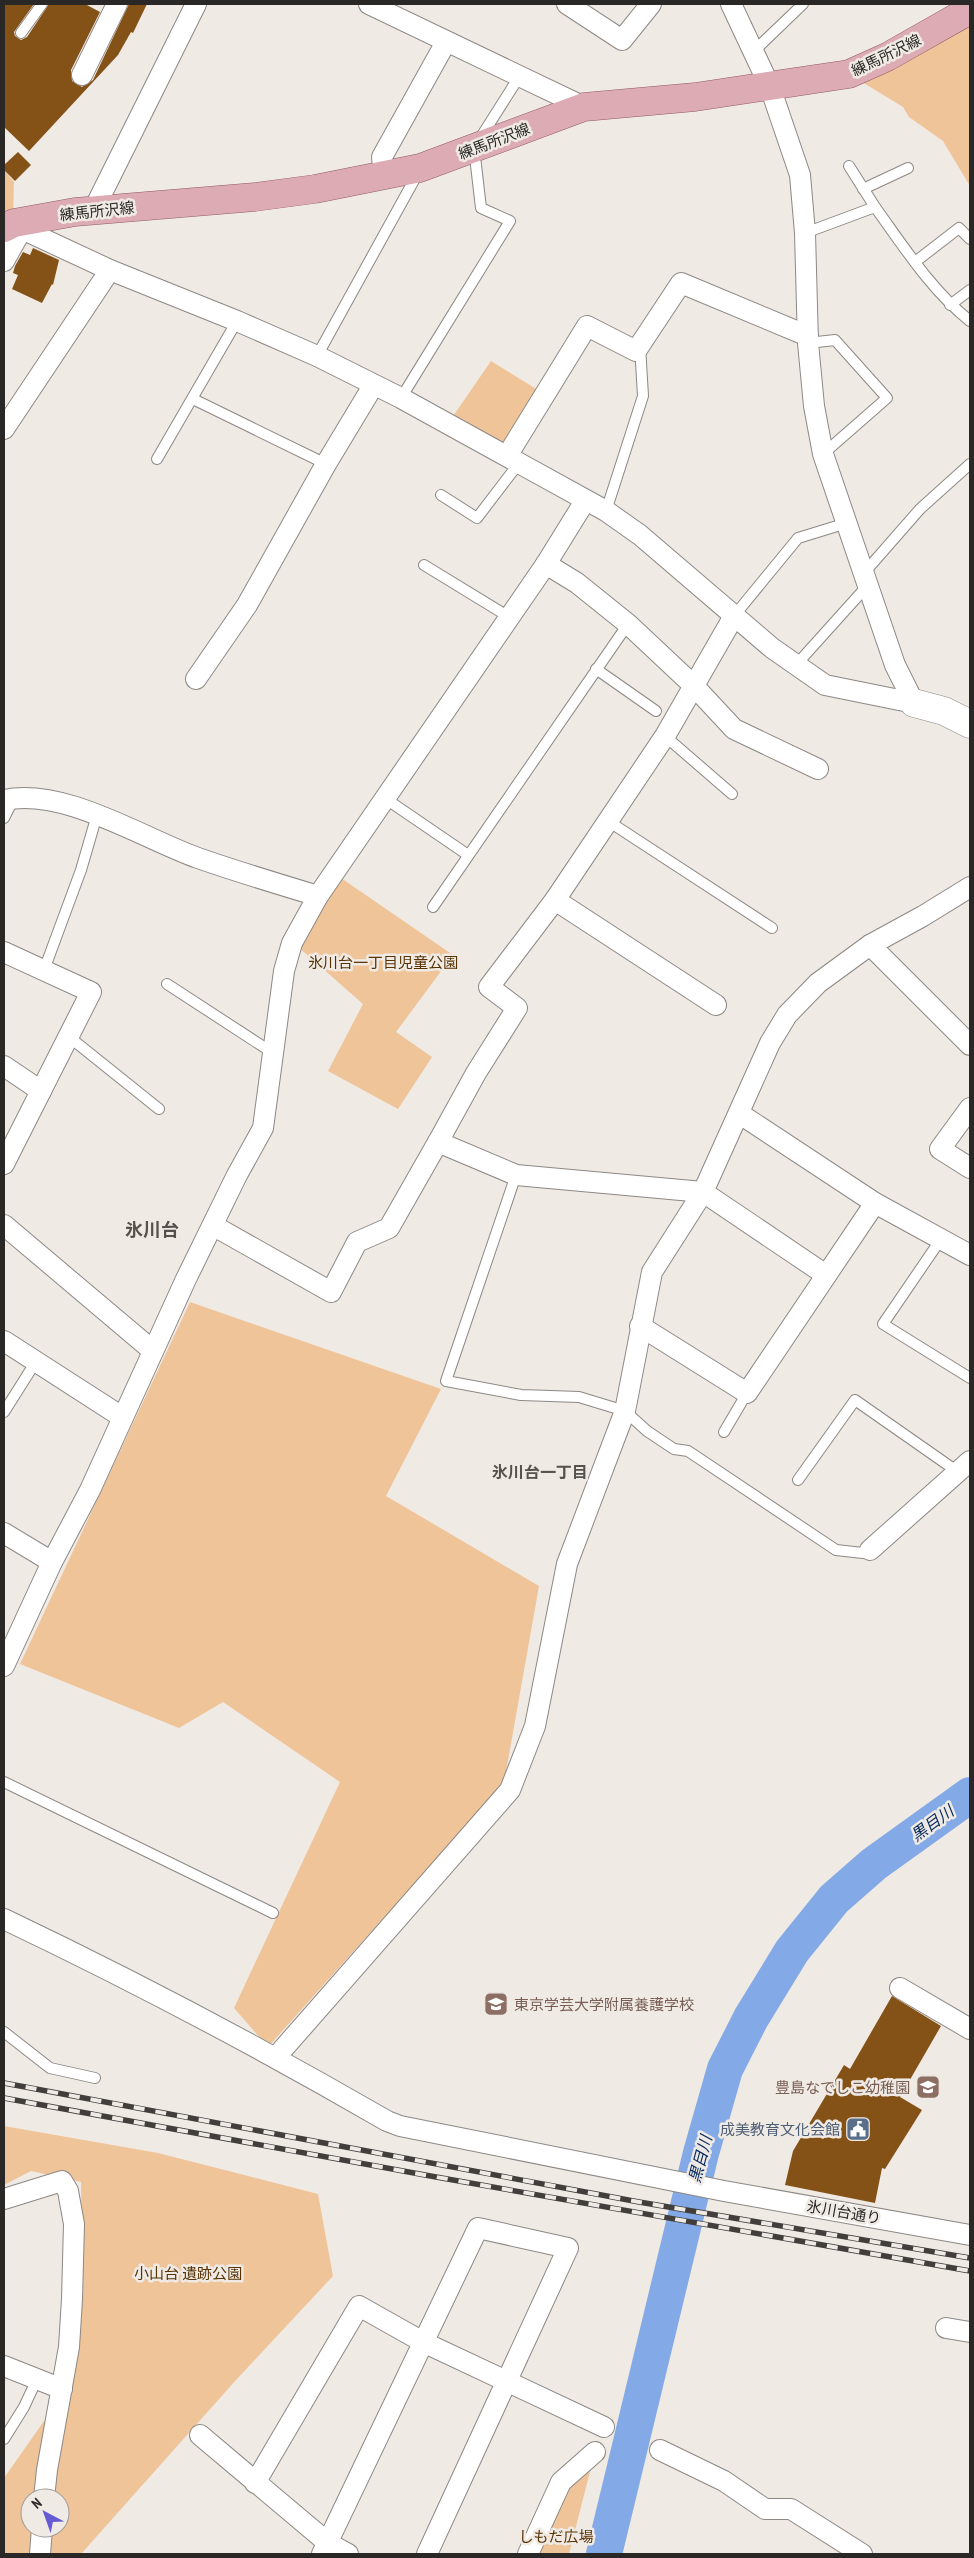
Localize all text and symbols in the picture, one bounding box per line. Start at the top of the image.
street label: 練馬所沢線 [848,30,924,80]
street label: 練馬所沢線 [456,119,532,163]
street label: 練馬所沢線 [59,198,135,224]
park label: 氷川台一丁目児童公園 [308,953,458,972]
district label: 氷川台 [125,1218,179,1241]
district label: 氷川台一丁目 [492,1462,588,1482]
water label: 黒目川 [907,1800,959,1845]
school or university icon: 東京学芸大学附属養護学校 [483,1991,509,2017]
place label: 東京学芸大学附属養護学校 [514,1995,694,2014]
school or university icon: 豊島なでしこ幼稚園 [915,2074,941,2100]
place label: 豊島なでしこ幼稚園 [775,2078,910,2097]
public building icon: 成美教育文化会館 [845,2116,871,2142]
place label: 成美教育文化会館 [720,2120,840,2139]
water label: 黒目川 [684,2131,716,2185]
street label: 氷川台通り [805,2196,883,2228]
park label: 小山台 遺跡公園 [134,2264,242,2283]
north arrow [20,2488,70,2538]
text: N [28,2494,45,2512]
park label: しもだ広場 [518,2527,594,2546]

